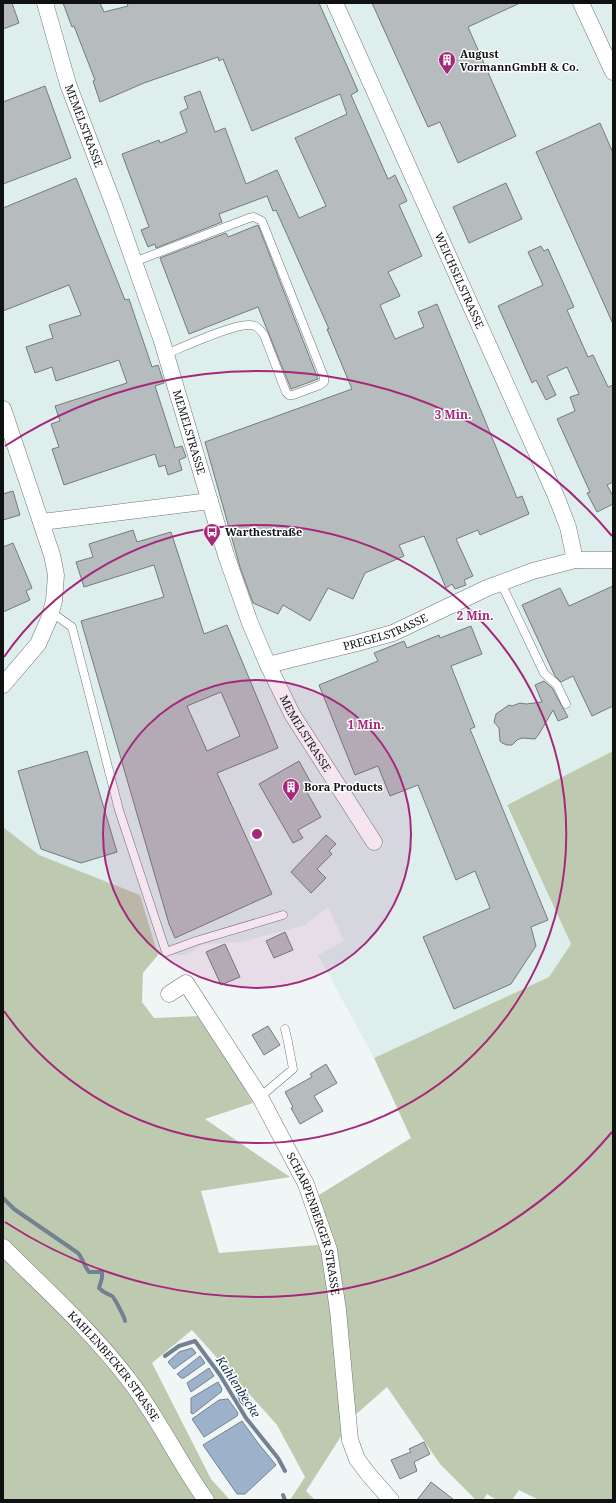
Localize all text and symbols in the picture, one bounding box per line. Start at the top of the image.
place label: August VormannGmbH & Co. [460,46,579,74]
building icon: August VormannGmbH & Co. [437,50,457,75]
street label: MEMELSTRASSE [62,82,107,169]
street label: WEICHSELSTRASSE [432,230,488,331]
street label: MEMELSTRASSE [170,388,209,476]
text: 3 Min. [434,406,472,423]
bus stop icon: Warthestraße [202,522,222,547]
place label: Warthestraße [225,524,302,539]
text: 2 Min. [456,607,494,624]
street label: PREGELSTRASSE [341,610,430,653]
street label: MEMELSTRASSE [277,692,335,774]
text: 1 Min. [347,716,385,733]
building icon: Bora Products [281,777,301,802]
place label: Bora Products [304,779,383,794]
centre of rings [250,827,264,841]
street label: SCHARPENBERGER STRASSE [284,1149,344,1297]
street label: KAHLENBECKER STRASSE [65,1307,163,1424]
water label: Kahlenbecke [212,1352,265,1421]

